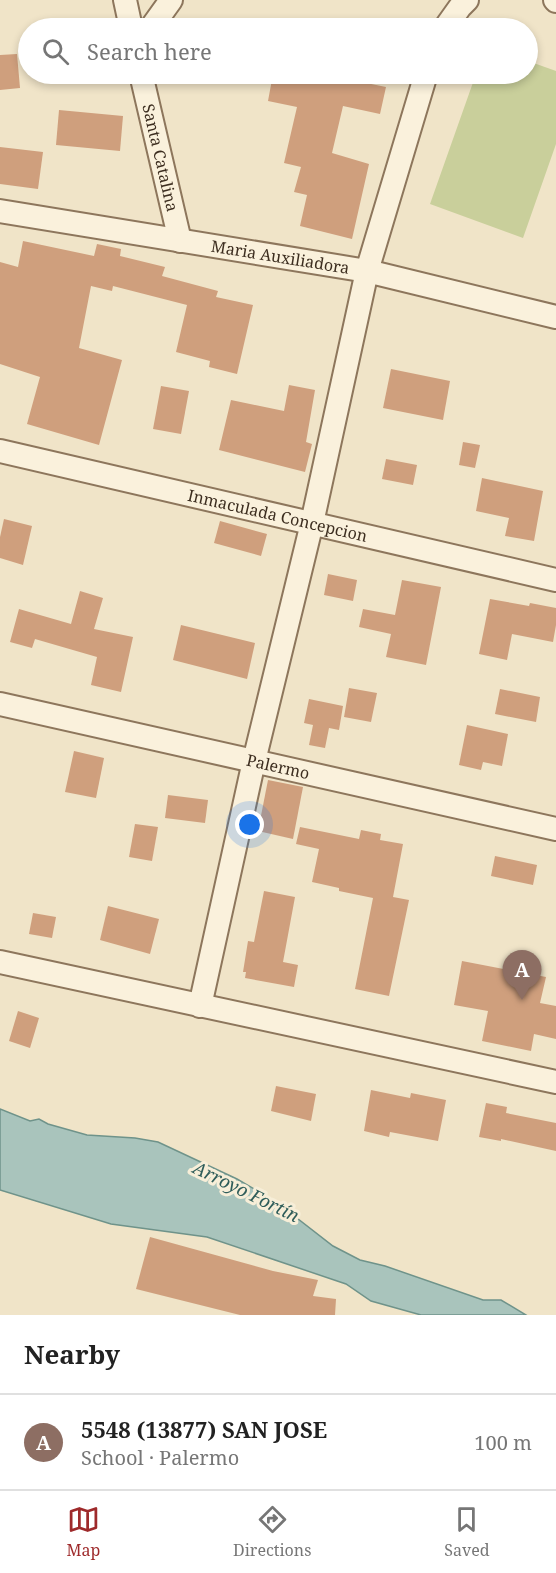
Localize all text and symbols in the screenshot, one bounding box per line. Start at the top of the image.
search box [18,18,538,84]
icon: search [39,35,72,68]
text: Search here [87,36,212,66]
street label: Santa Catalina [137,102,184,214]
street label: Maria Auxiliadora [210,235,351,279]
street label: Inmaculada Concepcion [186,484,370,547]
street label: Palermo [244,749,312,784]
your location [235,810,264,839]
pin: A [502,950,542,1000]
water label: Arroyo Fortín [188,1154,304,1227]
text: Nearby [24,1336,120,1372]
text: 5548 (13877) SAN JOSE [81,1414,327,1444]
text: A [36,1429,51,1456]
text: 100 m [474,1429,532,1456]
text: School · Palermo [81,1444,239,1471]
tab: Map [66,1503,100,1561]
tab: Directions [233,1503,311,1561]
tab: Saved [444,1503,490,1561]

